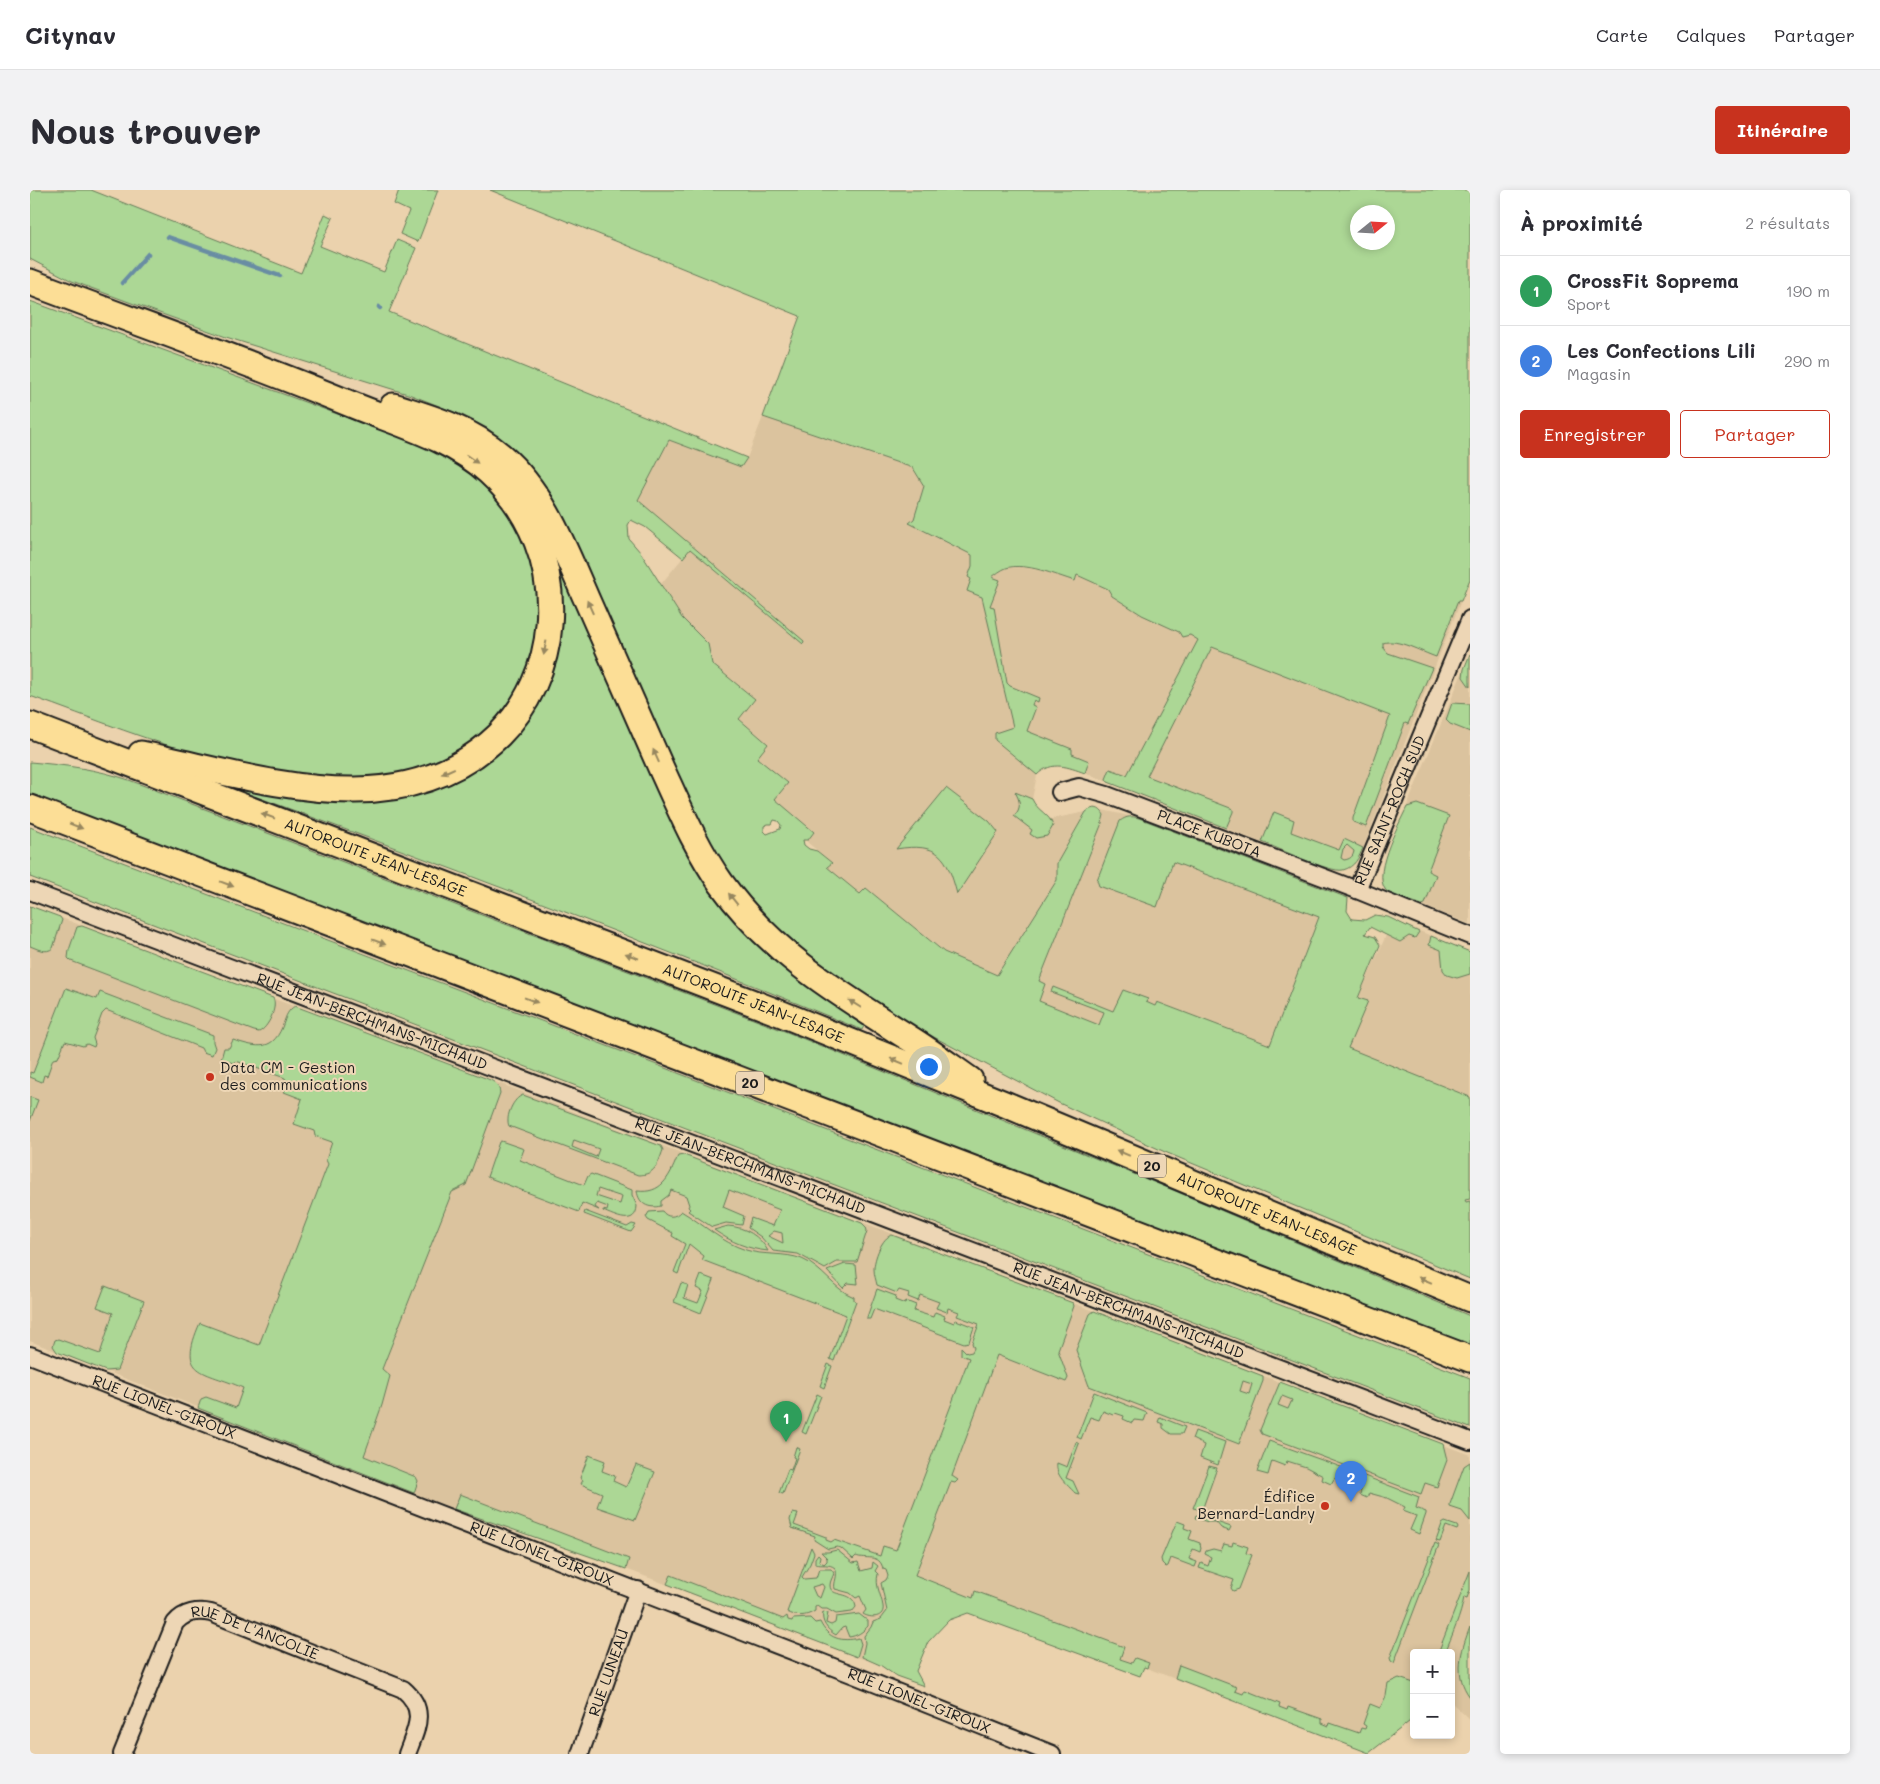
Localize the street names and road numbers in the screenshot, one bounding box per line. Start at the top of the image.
street label: RUE SAINT-ROCH SUD [1349,732,1429,888]
street label: PLACE KUBOTA [1155,804,1264,862]
street label: AUTOROUTE JEAN-LESAGE [282,813,470,901]
street label: AUTOROUTE JEAN-LESAGE [660,958,848,1047]
street label: RUE JEAN-BERCHMANS-MICHAUD [254,967,491,1074]
road number: 20 [736,1071,764,1094]
street label: RUE JEAN-BERCHMANS-MICHAUD [632,1112,869,1218]
road number: 20 [1138,1154,1166,1178]
street label: AUTOROUTE JEAN-LESAGE [1174,1166,1361,1260]
street label: RUE JEAN-BERCHMANS-MICHAUD [1011,1257,1247,1363]
street label: RUE LIONEL-GIROUX [90,1369,239,1443]
street label: RUE LIONEL-GIROUX [467,1516,617,1590]
street label: RUE DE L'ANCOLIE [190,1601,322,1664]
street label: RUE LUNEAU [583,1626,632,1719]
street label: RUE LIONEL-GIROUX [845,1662,994,1738]

